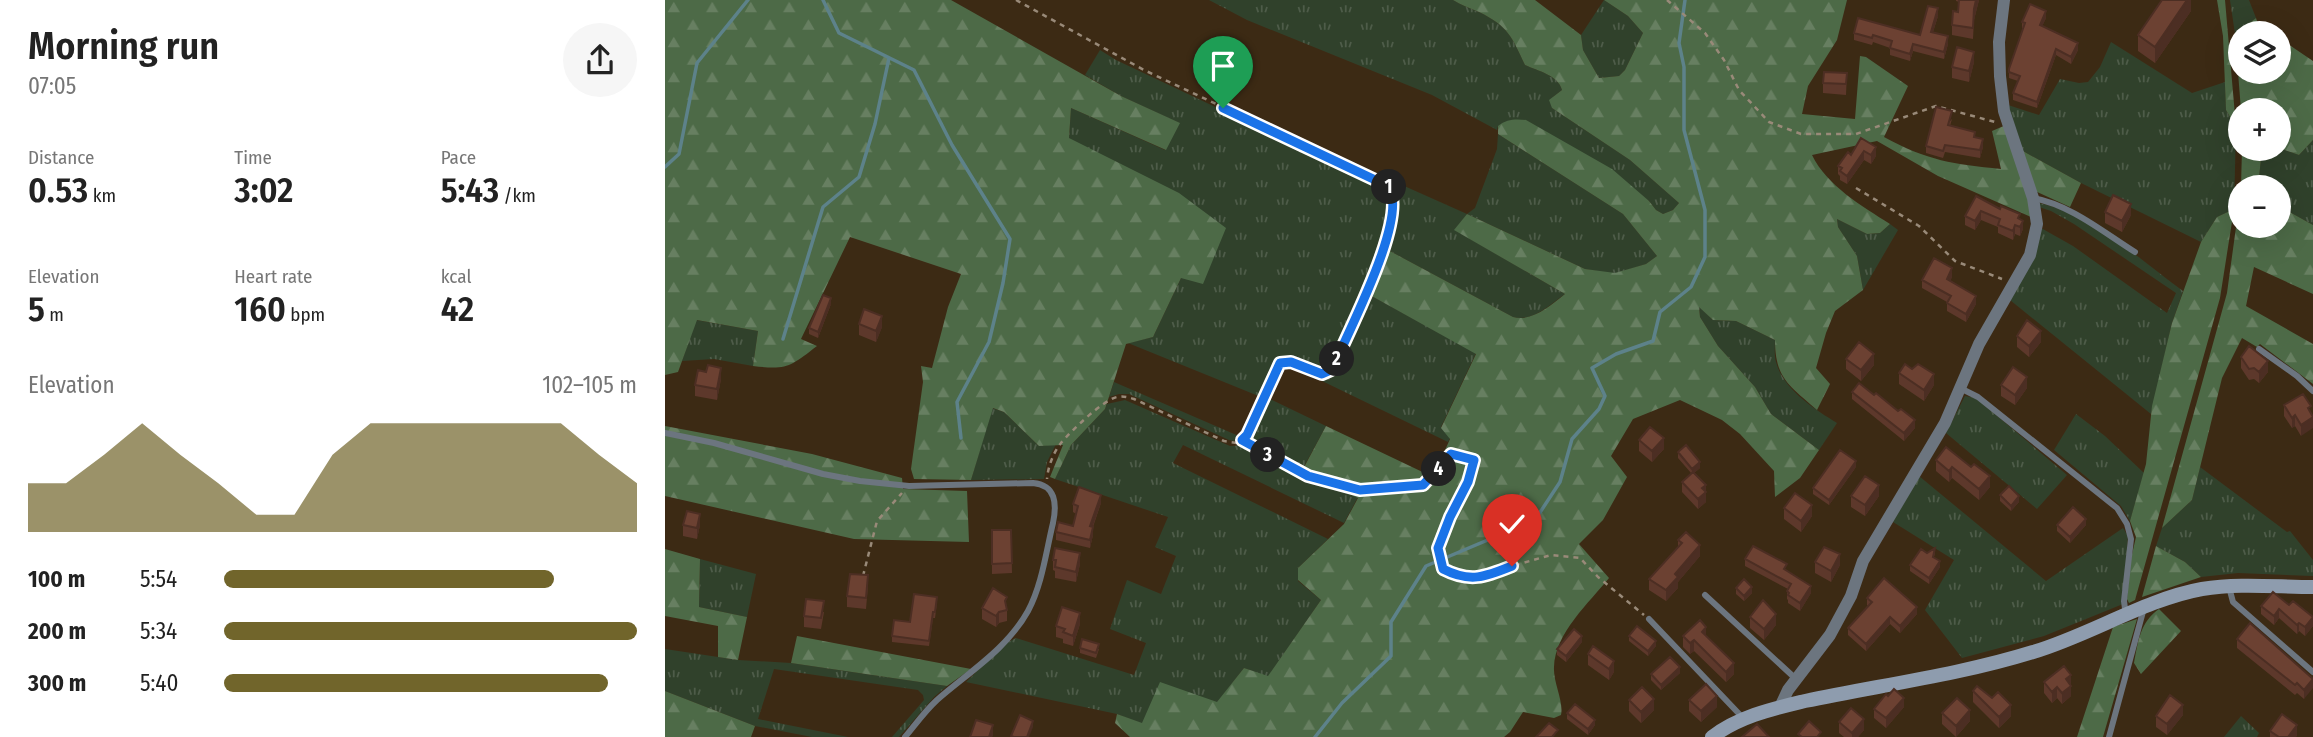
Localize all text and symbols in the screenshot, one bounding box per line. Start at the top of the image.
map controls [2228,21,2291,238]
button: layers [2228,21,2291,84]
text: Morning run [28,23,219,69]
button: share [563,23,637,97]
pin [1193,36,1253,108]
icon: arrive [1204,47,1242,85]
text: 07:05 [28,72,76,100]
button: + [2228,98,2291,161]
text: Distance [28,146,95,169]
text: Time [234,146,272,169]
text: Pace [441,146,476,169]
text: 0.53 [28,169,88,211]
text: 3:02 [234,169,293,211]
text: 5:43 [441,169,499,211]
pin: 1 [1371,170,1407,204]
text: 1 [1384,175,1393,198]
button: − [2228,175,2291,238]
text: km [88,184,116,207]
text: /km [499,184,536,207]
text: Elevation [28,265,100,288]
text: Heart rate [234,265,312,288]
text: kcal [441,265,471,288]
text: 5 [28,288,45,330]
text: 160 [234,288,286,330]
text: 42 [441,288,474,330]
text: m [45,303,64,326]
text: bpm [286,303,325,326]
pin: 2 [1319,342,1355,376]
text: 2 [1332,347,1341,370]
text: Elevation [28,371,115,399]
text: 102–105 m [542,371,637,399]
pin: 3 [1251,438,1285,472]
text: 3 [1263,443,1272,466]
pin: 4 [1421,452,1457,486]
text: 4 [1434,457,1443,480]
pin [1482,494,1542,566]
icon: check [1493,505,1531,543]
text: 100 m [28,565,85,593]
text: 5:54 [140,565,177,593]
text: 200 m [28,617,86,645]
text: 5:34 [140,617,177,645]
text: 300 m [28,669,86,697]
text: 5:40 [140,669,178,697]

